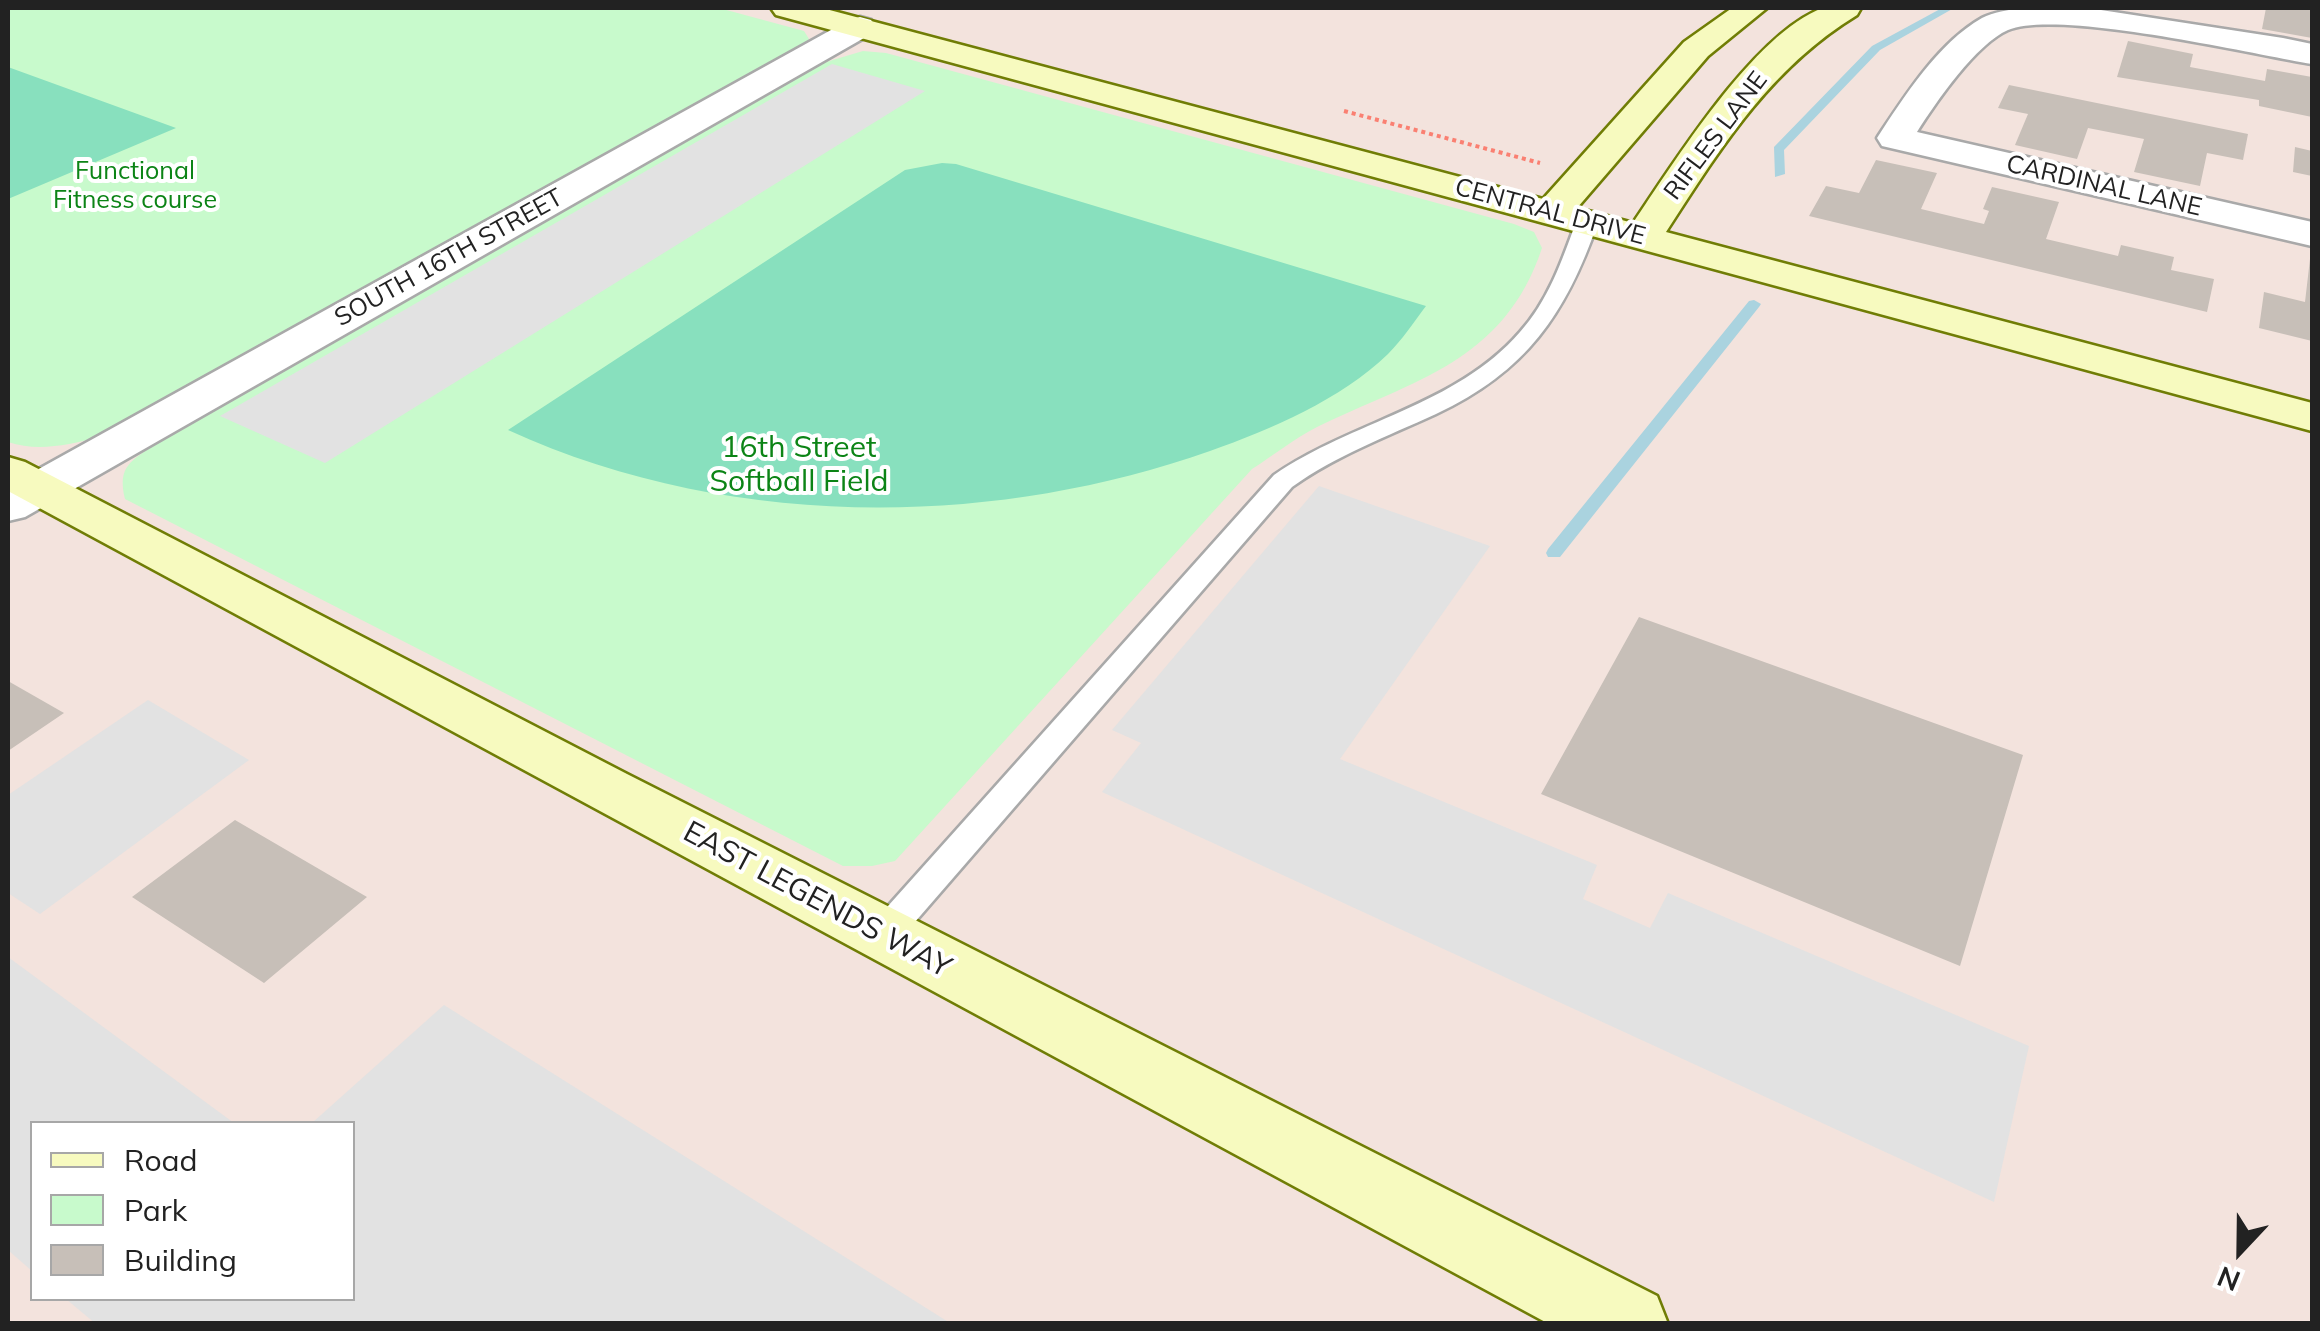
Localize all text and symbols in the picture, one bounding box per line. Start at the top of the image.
street label: RIFLES LANE [1658,66,1774,206]
street label: CARDINAL LANE [2003,149,2205,223]
park label: Functional Fitness course [53,156,217,215]
street label: CENTRAL DRIVE [1452,172,1648,252]
street label: SOUTH 16TH STREET [330,183,568,333]
park label: 16th Street Softball Field [709,430,889,500]
street label: EAST LEGENDS WAY [677,814,957,986]
legend [30,1121,355,1301]
text: Road [124,1141,198,1179]
text: Park [124,1191,187,1229]
north arrow [2190,1201,2290,1301]
text: Building [124,1241,237,1279]
text: N [2212,1259,2245,1299]

